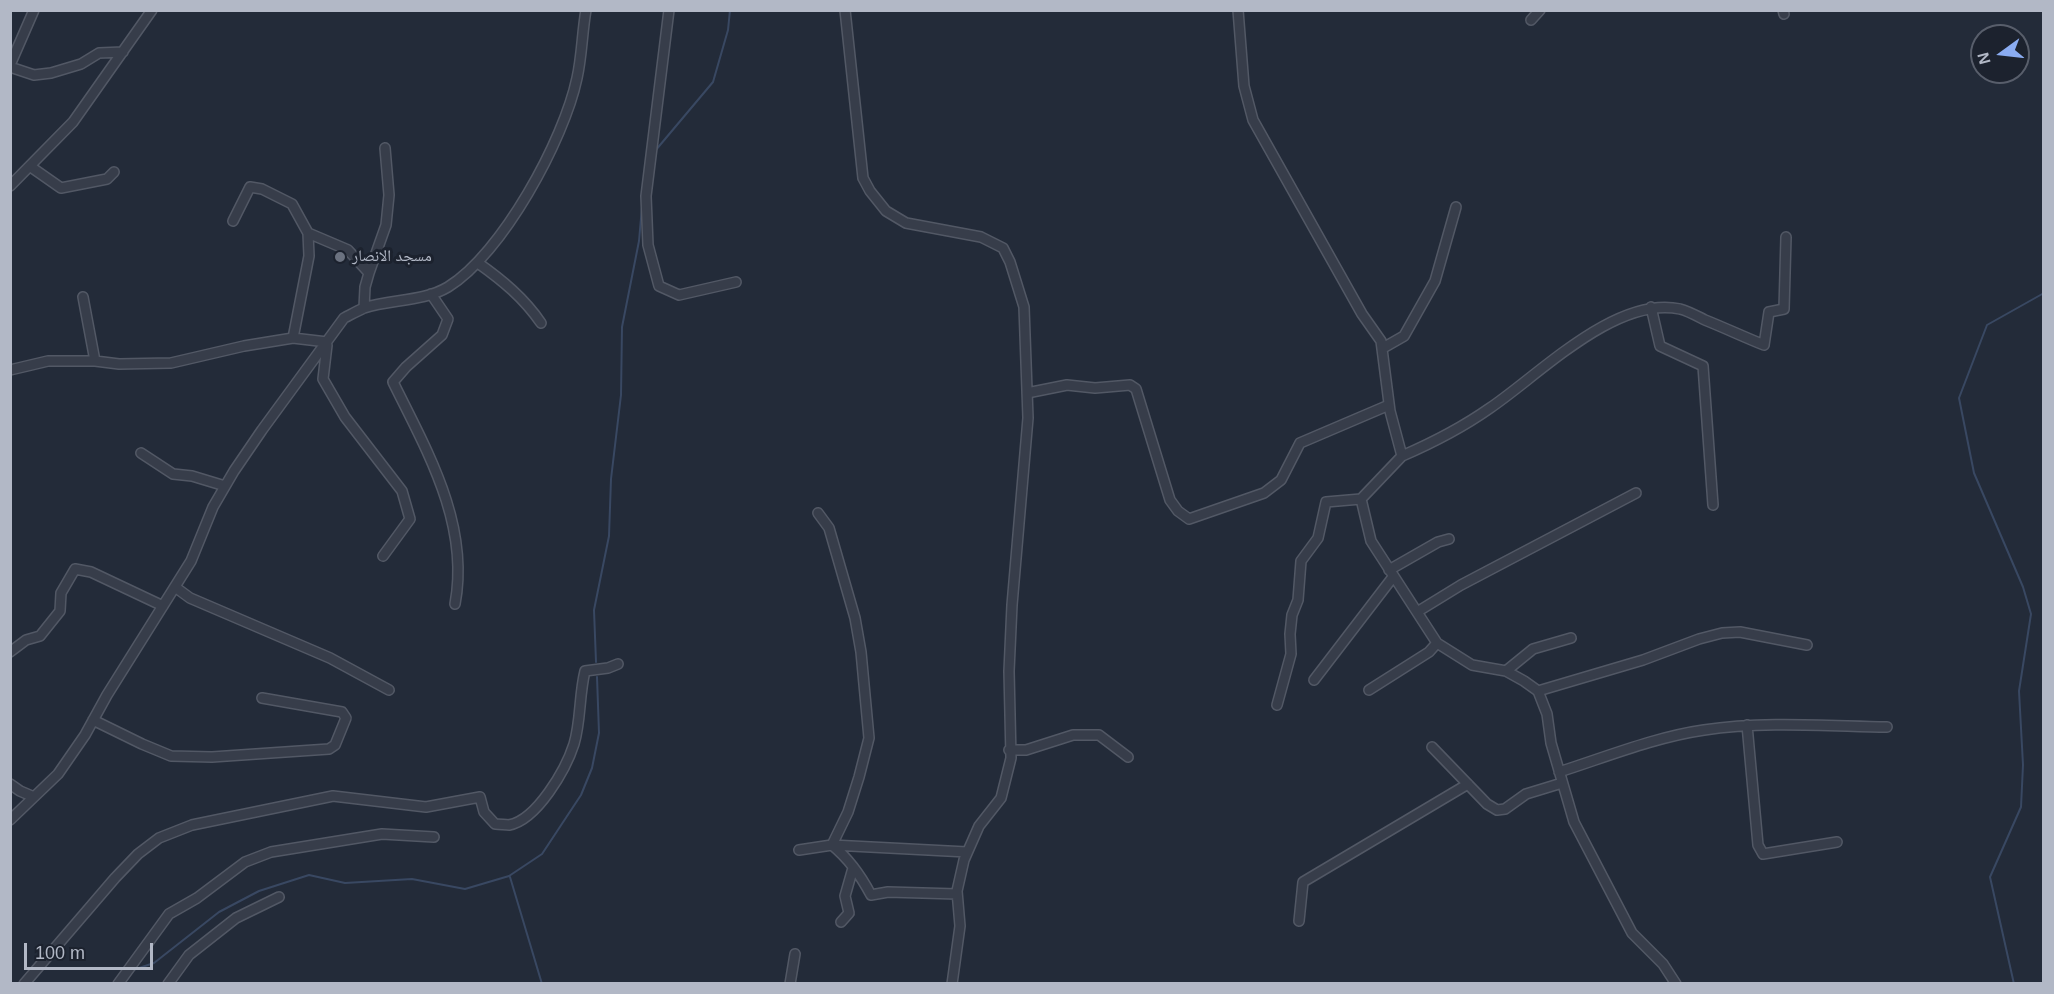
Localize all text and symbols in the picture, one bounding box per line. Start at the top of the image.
north arrow [1970,24,2030,84]
text: N [1974,50,1994,66]
place label: مسجد الانصار [352,247,432,267]
marker: مسجد الانصار [333,250,347,264]
scale bar [27,931,156,969]
text: 100 m [35,943,85,963]

